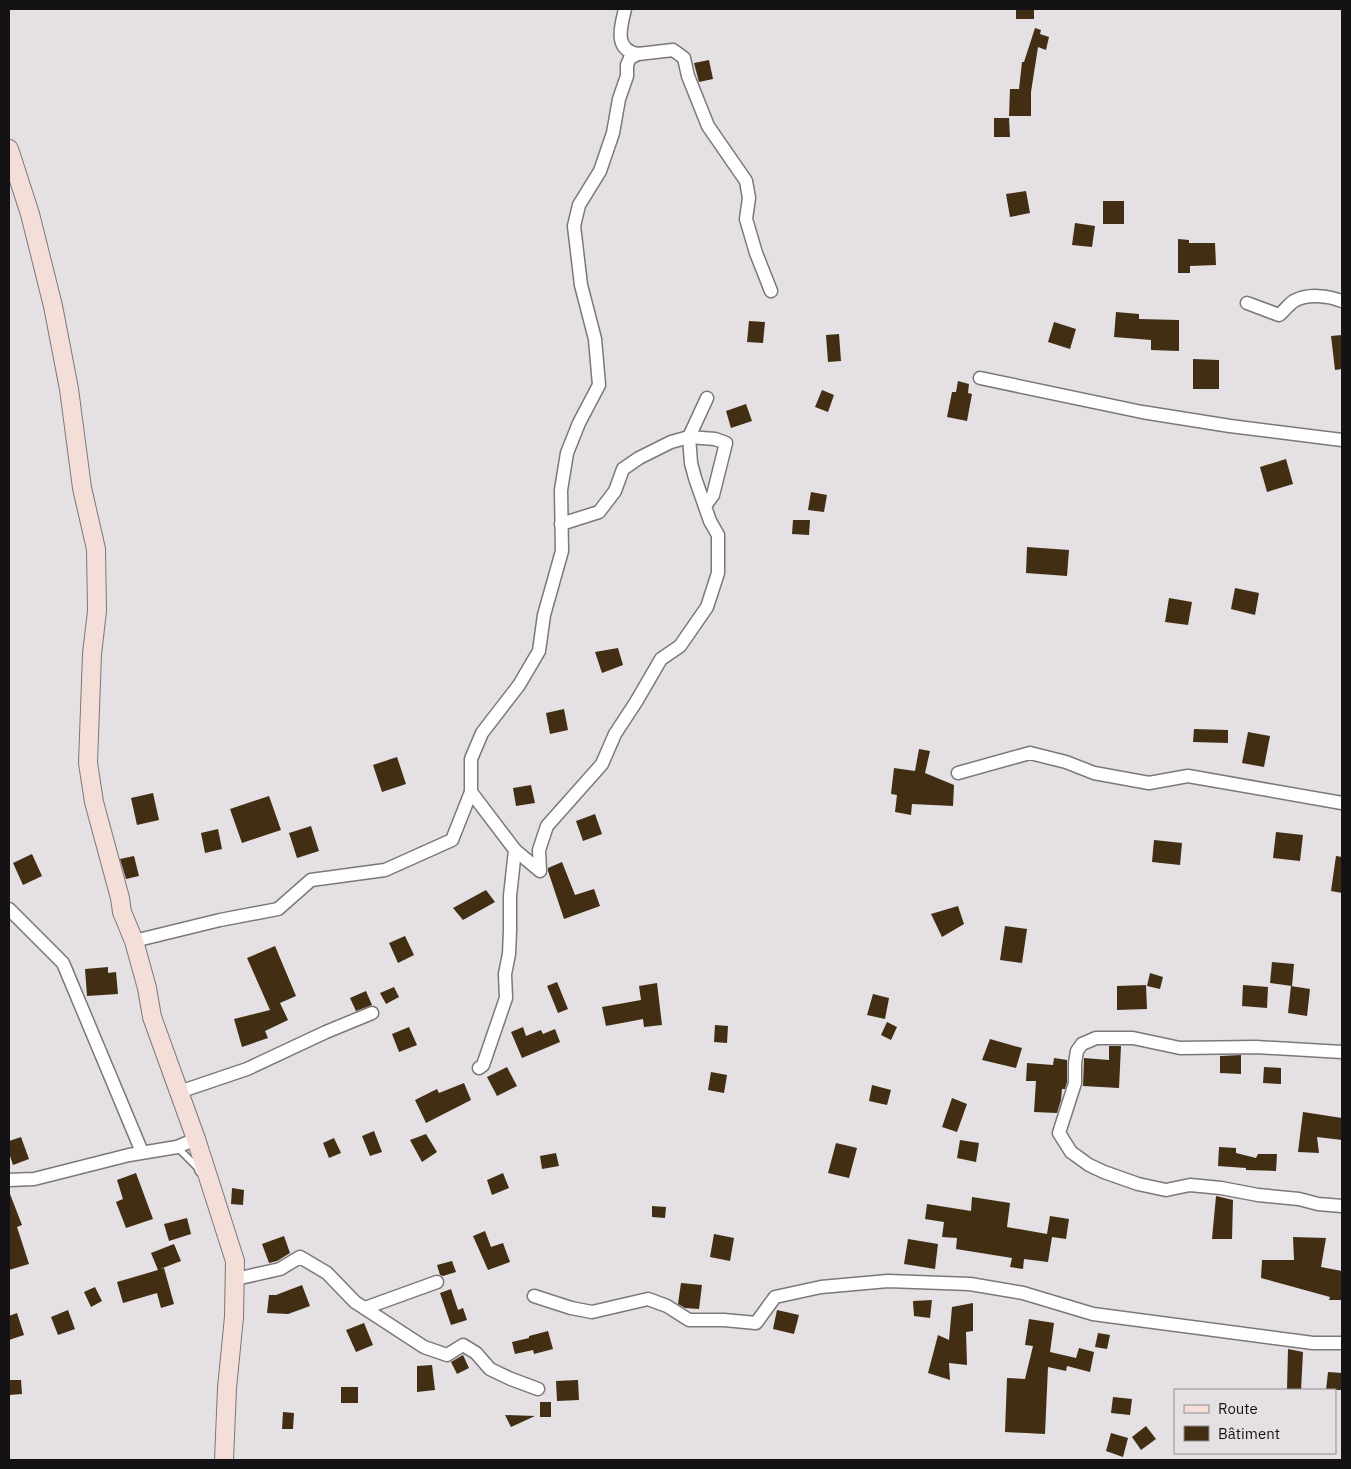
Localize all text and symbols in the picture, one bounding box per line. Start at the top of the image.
legend [1174,1389,1336,1454]
text: Route [1218,1399,1258,1418]
text: Bâtiment [1218,1424,1280,1443]

